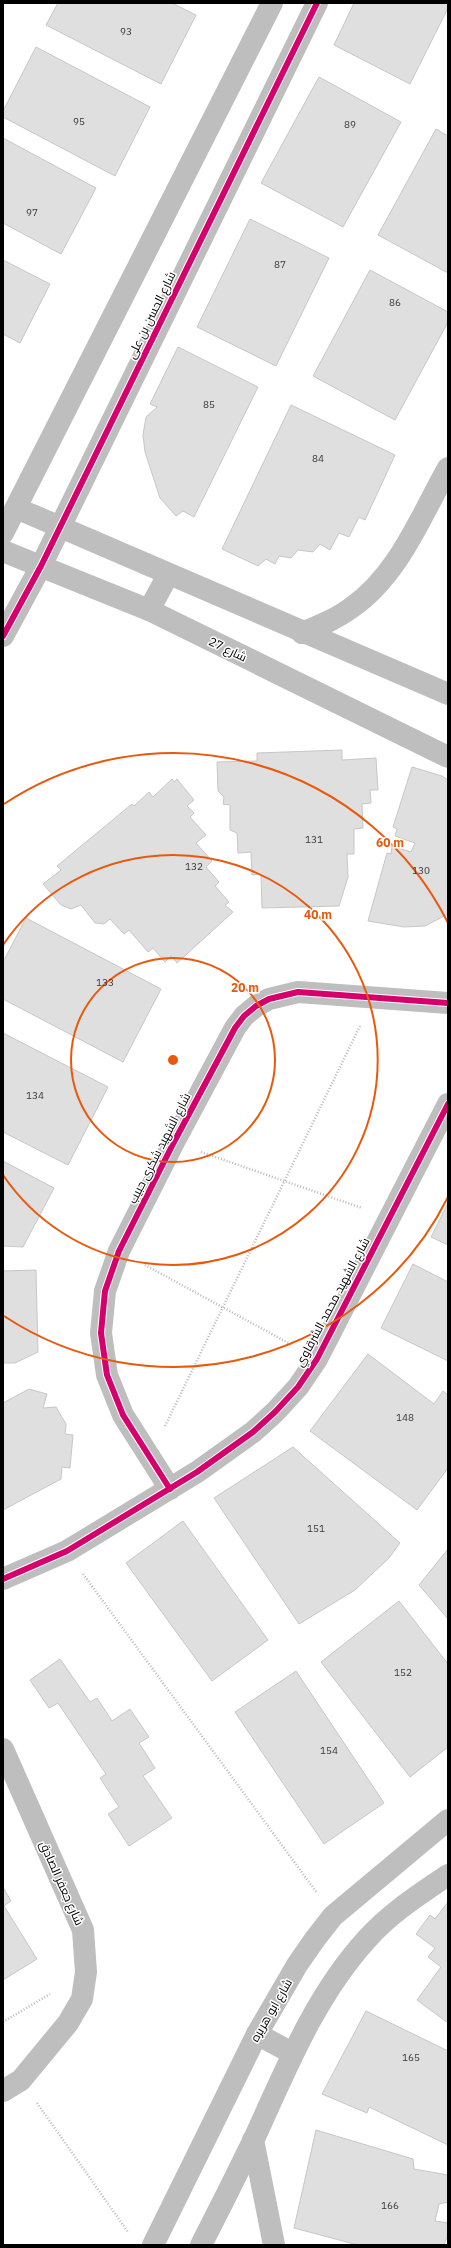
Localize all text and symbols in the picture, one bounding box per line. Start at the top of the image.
house number: 93 [120,25,132,38]
house number: 95 [73,115,85,128]
house number: 89 [344,118,356,131]
house number: 97 [26,206,38,219]
house number: 87 [274,258,286,271]
street label: شارع الحسن بن على [123,269,180,362]
house number: 86 [389,296,401,309]
house number: 85 [203,398,215,411]
house number: 84 [312,452,324,465]
street label: شارع 27 [206,633,250,666]
house number: 131 [305,833,323,846]
text: 60 m [376,835,404,850]
house number: 132 [185,860,203,873]
house number: 130 [412,864,430,877]
text: 40 m [304,907,332,922]
house number: 133 [96,976,114,989]
text: 20 m [231,980,259,995]
centre of rings [166,1053,180,1067]
house number: 134 [26,1089,44,1102]
street label: شارع الشهيد شكرى حبيب [125,1090,194,1206]
street label: شارع الشهيد محمد الشرقاوي [292,1235,375,1371]
house number: 148 [396,1411,414,1424]
house number: 151 [307,1522,325,1535]
house number: 152 [394,1666,412,1679]
house number: 154 [320,1744,338,1757]
street label: شارع جعفر الصادق [36,1838,87,1928]
street label: شارع ابو هريره [247,1976,296,2045]
house number: 165 [402,2051,420,2064]
house number: 166 [381,2199,399,2212]

